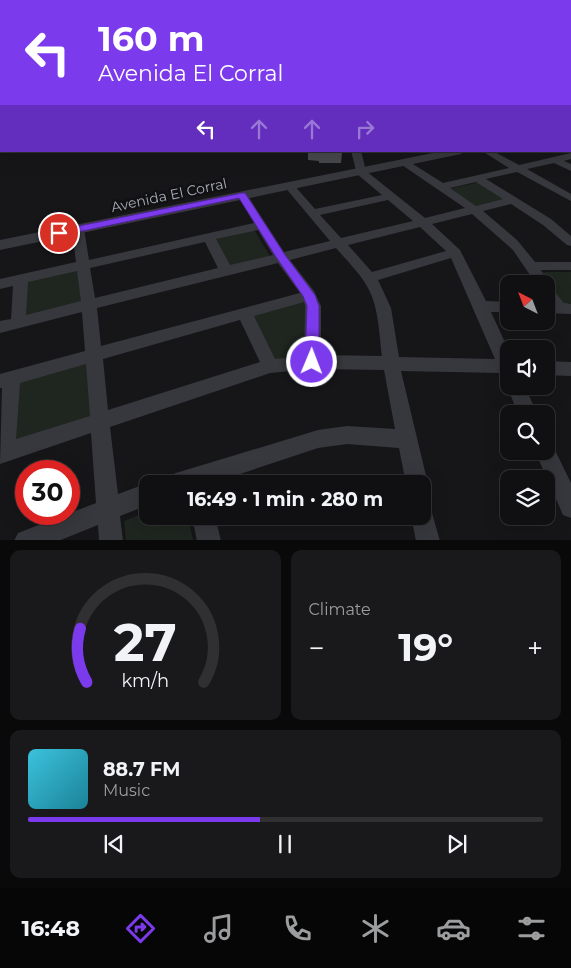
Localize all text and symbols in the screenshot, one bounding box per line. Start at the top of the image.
text: 160 m [98,17,204,60]
icon: left [15,20,80,85]
text: Avenida El Corral [98,60,283,87]
icon: left [192,115,220,143]
icon: ahead [245,115,273,143]
icon: ahead [298,115,326,143]
icon: right [351,115,379,143]
street label: Avenida El Corral [109,174,229,216]
pin [38,212,80,254]
icon: arrive [45,219,73,247]
north arrow [500,275,555,330]
map controls [500,275,555,525]
position arrow [285,335,337,387]
button: sound [500,340,555,395]
button: search [500,405,555,460]
speed limit sign: 30 [15,460,80,525]
button: layers [500,470,555,525]
text: 16:49 · 1 min · 280 m [187,488,383,511]
text: Climate [309,600,371,619]
text: 27 [114,611,177,674]
text: 19° [398,624,453,671]
text: − [309,631,325,665]
text: + [527,631,543,665]
text: km/h [121,670,169,691]
text: 88.7 FM [103,758,180,781]
text: Music [103,781,150,800]
icon: previous [100,830,128,858]
icon: pause [271,830,299,858]
icon: next [443,830,471,858]
icon: directions [123,911,158,946]
icon: music [201,911,236,946]
icon: phone [280,911,315,946]
icon: climate [358,911,393,946]
icon: car [436,911,471,946]
icon: filters [514,911,549,946]
text: 16:48 [22,915,80,942]

